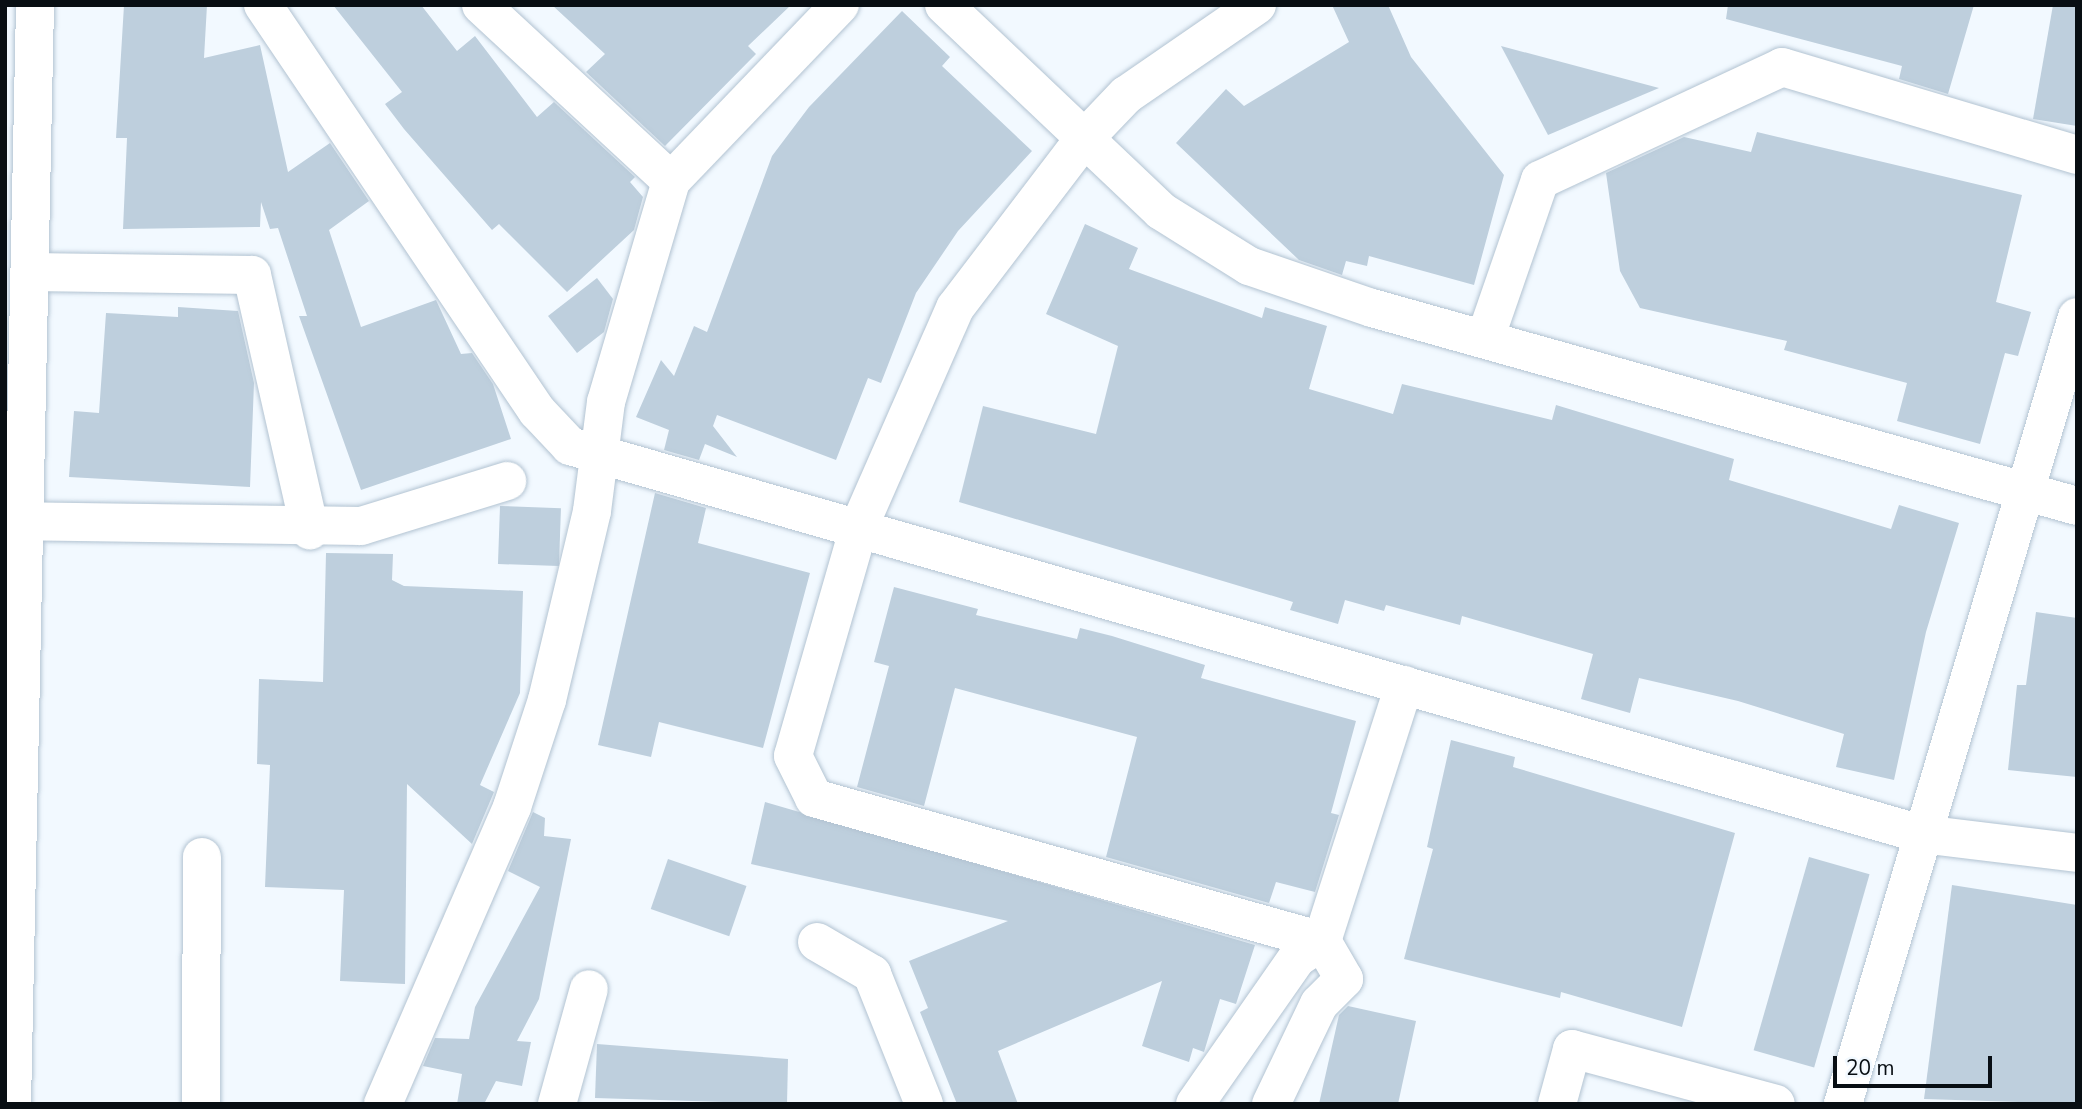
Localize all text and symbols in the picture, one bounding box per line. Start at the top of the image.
scale bar [1837,1042,1996,1086]
text: 20 m [1846,1054,1895,1082]

